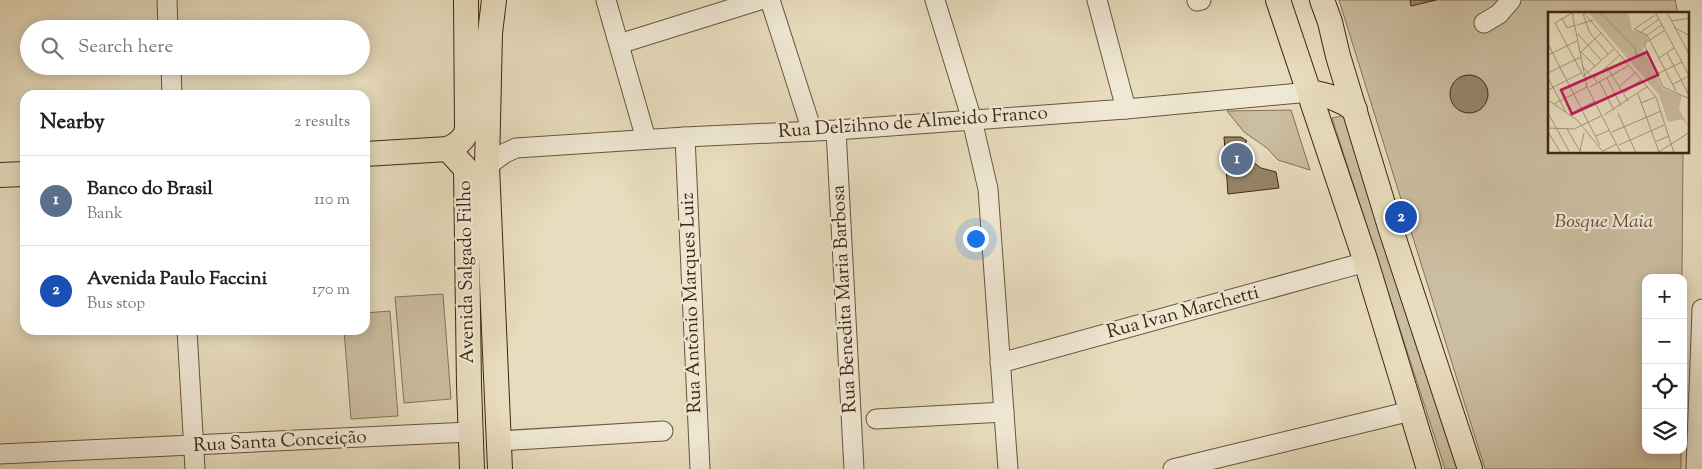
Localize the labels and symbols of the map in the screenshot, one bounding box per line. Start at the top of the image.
inset map [1548,12,1690,154]
street label: Rua Delzihno de Almeido Franco [777,100,1049,146]
pin: 1 [1221,140,1253,178]
street label: Avenida Salgado Filho [452,180,482,364]
street label: Rua Benedita Maria Barbosa [826,184,864,414]
street label: Rua Antônio Marques Luiz [675,192,709,414]
pin: 2 [1385,198,1417,236]
park label: Bosque Maia [1555,209,1654,236]
your location [963,226,989,252]
street label: Rua Ivan Marchetti [1104,280,1262,346]
street label: Rua Santa Conceição [193,424,367,460]

